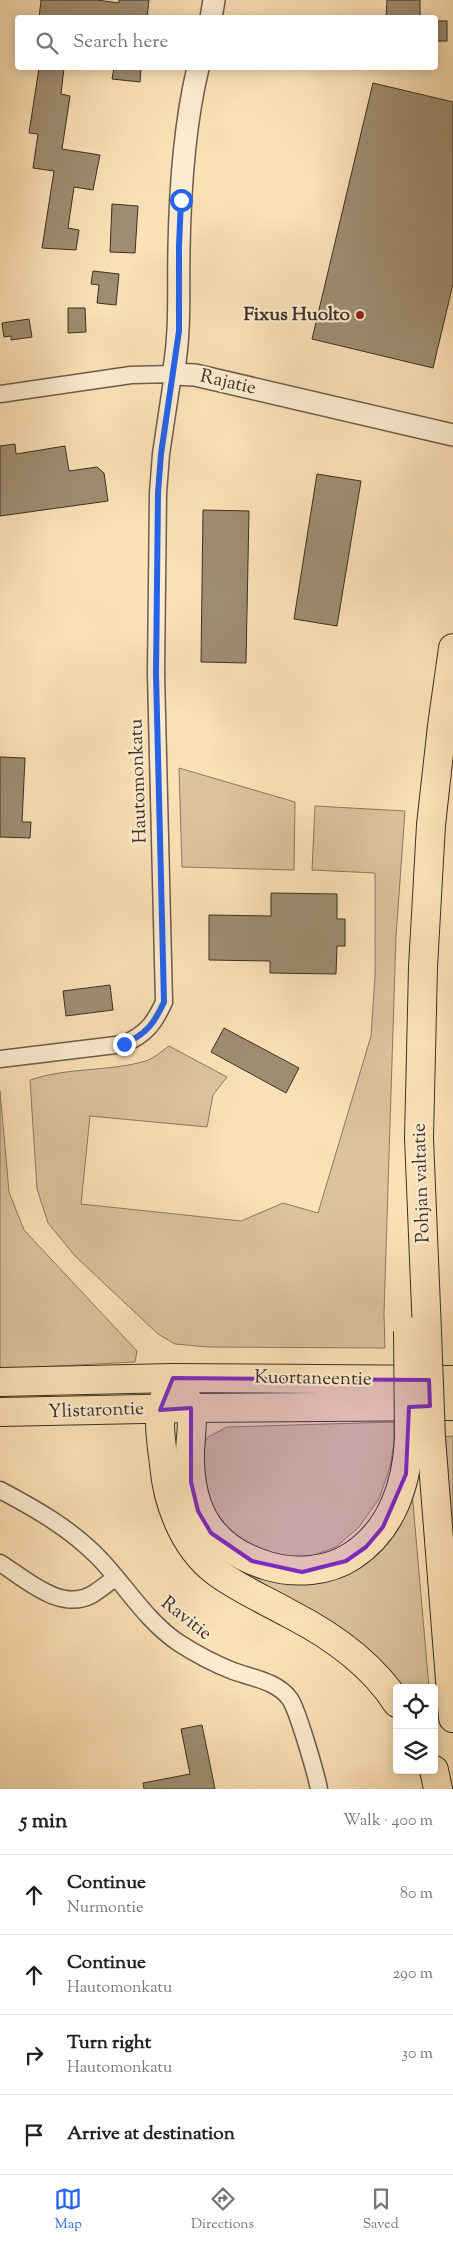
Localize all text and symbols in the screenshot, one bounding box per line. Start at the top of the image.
search box [15,15,438,70]
icon: search [33,29,61,57]
text: Search here [73,29,168,56]
route start [170,189,193,212]
place label: Fixus Huolto [243,302,351,329]
marker: Fixus Huolto [354,309,366,321]
street label: Rajatie [197,363,259,403]
street label: Hautomonkatu [123,718,155,844]
route end [113,1033,136,1056]
street label: Pohjan valtatie [406,1122,438,1243]
street label: Kuortaneentie [254,1364,372,1394]
street label: Ylistarontie [48,1396,145,1426]
street label: Ravitie [155,1590,217,1648]
map controls [393,1684,438,1774]
button: locate [393,1684,438,1729]
button: layers [393,1729,438,1774]
text: 5 min [20,1807,67,1837]
text: Walk · 400 m [343,1810,433,1833]
text: Continue [67,1870,146,1897]
icon: ahead [20,1881,48,1909]
text: 80 m [400,1883,433,1906]
text: Nurmontie [67,1897,143,1920]
text: Continue [67,1950,146,1977]
icon: ahead [20,1961,48,1989]
text: 290 m [393,1963,433,1986]
text: Hautomonkatu [67,1977,172,2000]
text: Turn right [67,2030,151,2057]
icon: right [20,2041,48,2069]
text: 30 m [402,2043,433,2066]
text: Hautomonkatu [67,2057,172,2080]
icon: arrive [20,2121,48,2149]
text: Arrive at destination [67,2121,235,2148]
tab: Map [54,2185,82,2235]
tab: Directions [191,2185,254,2235]
tab: Saved [363,2185,399,2235]

